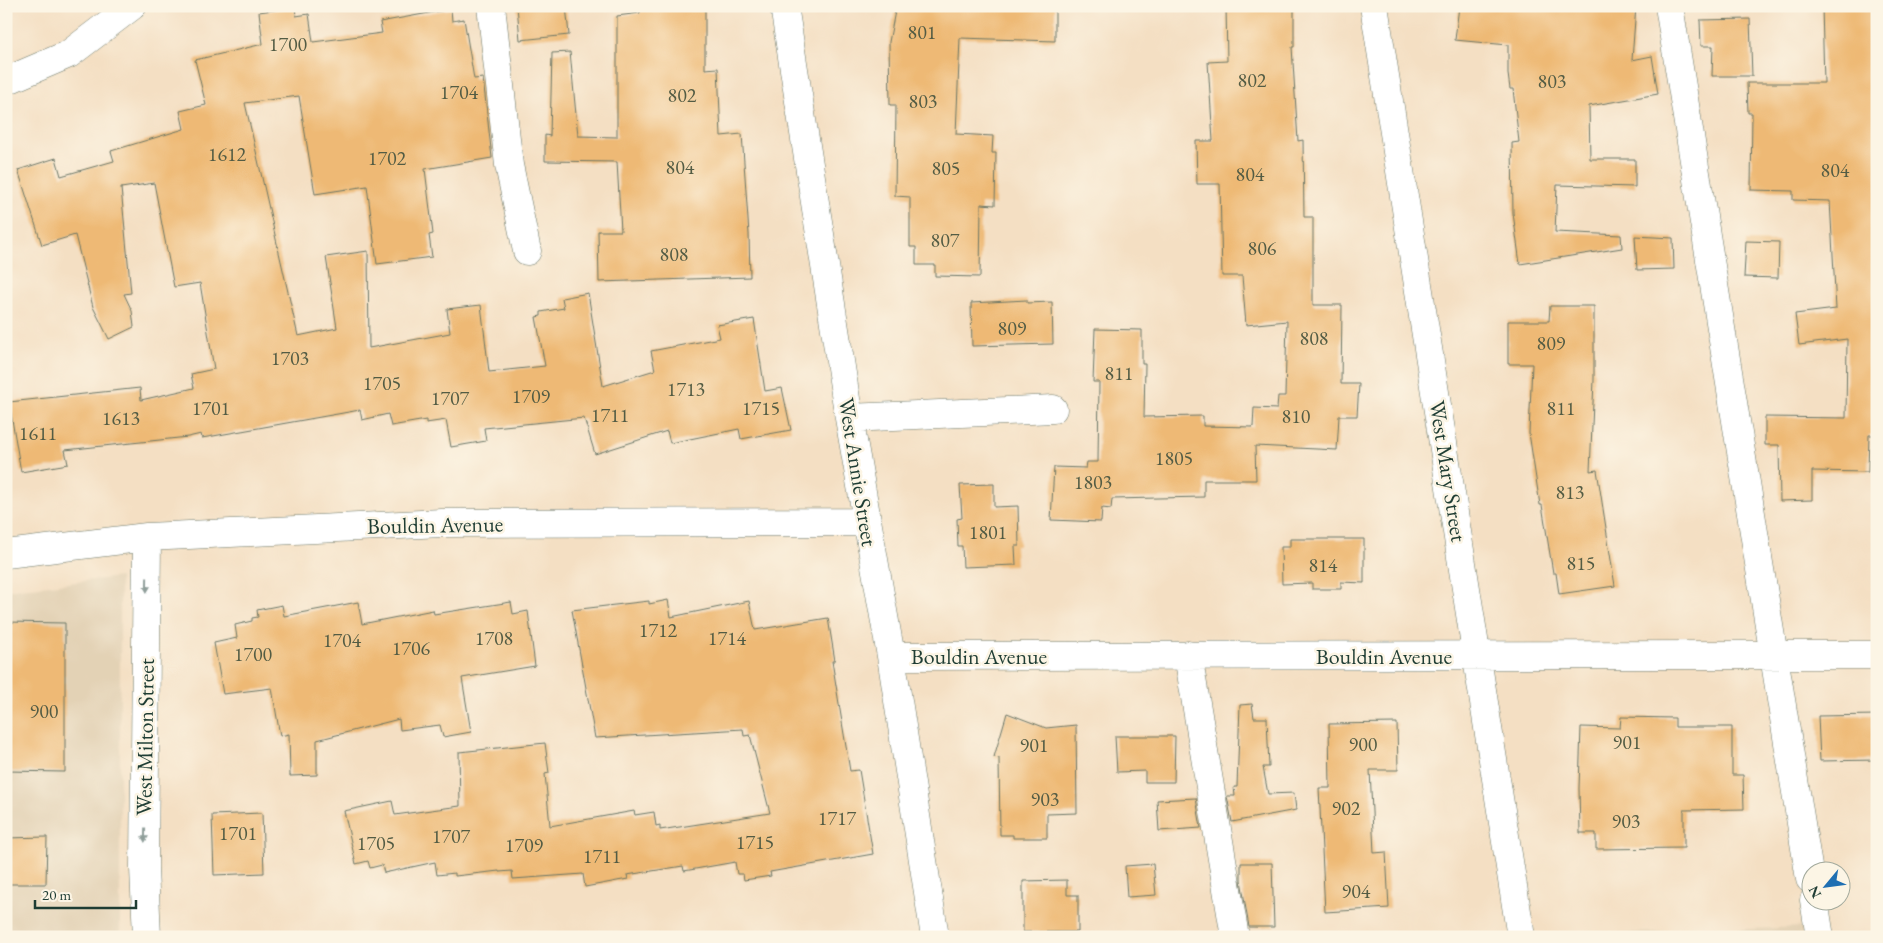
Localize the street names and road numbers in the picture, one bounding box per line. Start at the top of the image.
street label: West Annie Street [832,396,884,548]
street label: West Mary Street [1423,398,1474,544]
street label: Bouldin Avenue [367,509,504,541]
street label: Bouldin Avenue [911,642,1048,671]
street label: Bouldin Avenue [1316,642,1453,671]
street label: West Milton Street [129,658,161,816]

